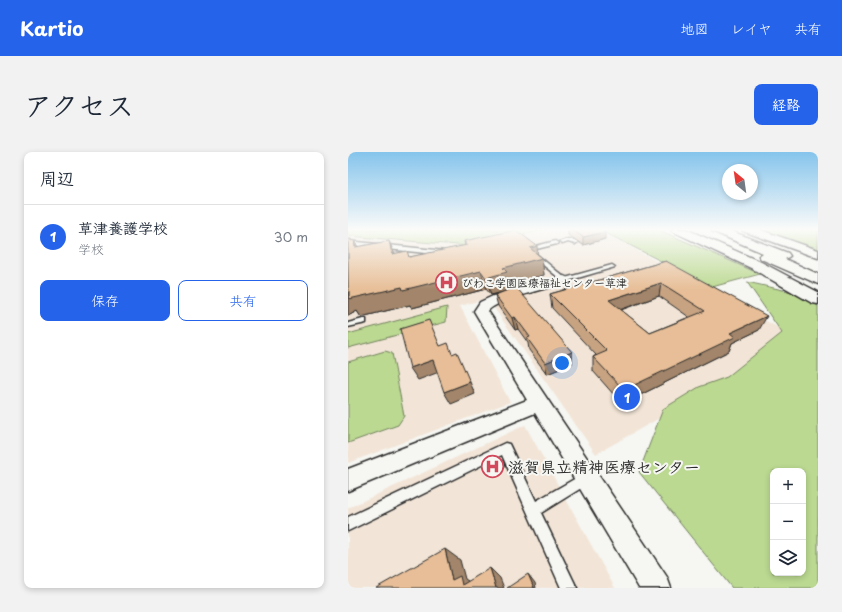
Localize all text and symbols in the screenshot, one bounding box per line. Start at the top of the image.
text: Kartio [20,14,83,42]
text: 地図 [681,18,709,39]
text: レイヤ [731,18,772,39]
text: 共有 [794,18,822,39]
text: アクセス [24,83,134,126]
button: 経路 [754,84,818,125]
north arrow [722,164,758,200]
text: 周辺 [40,165,74,191]
text: 草津養護学校 [78,216,168,239]
text: 1 [50,227,56,246]
text: 30 m [274,227,308,246]
text: 学校 [78,239,104,258]
hospital icon: びわこ学園医療福祉センター草津 [433,269,459,295]
place label: びわこ学園医療福祉センター草津 [462,274,627,291]
button: 保存 [40,280,170,321]
button: 共有 [178,280,308,321]
your location [552,353,572,373]
pin: 1 [614,382,640,412]
hospital icon: 滋賀県立精神医療センター [479,453,505,479]
place label: 滋賀県立精神医療センター [508,454,700,478]
map controls [770,468,806,576]
button: + [770,468,806,504]
button: − [770,504,806,540]
button: layers [770,540,806,576]

